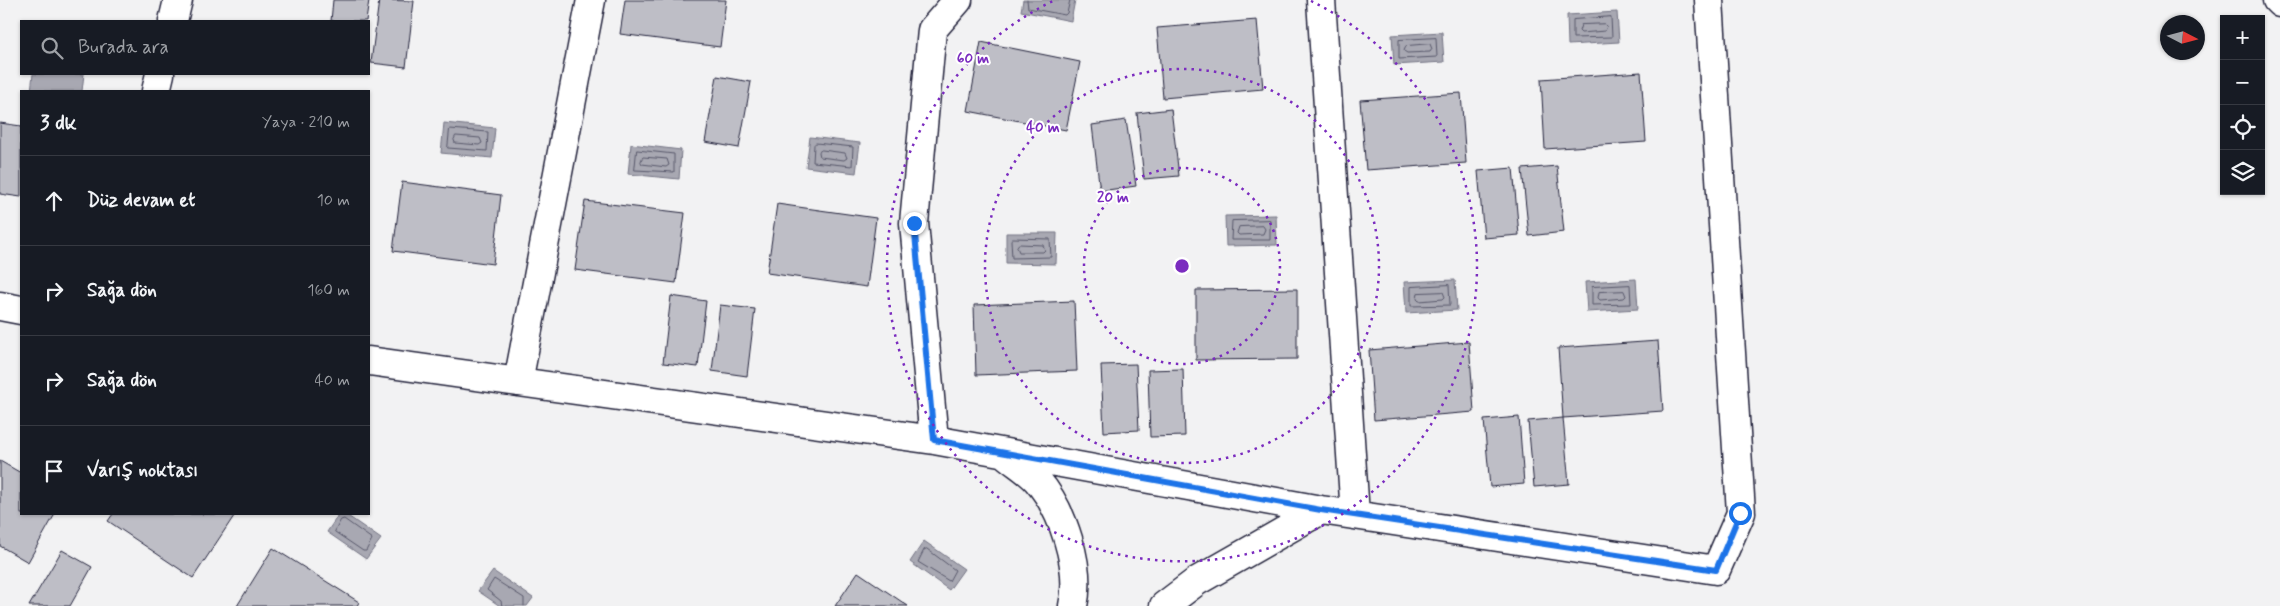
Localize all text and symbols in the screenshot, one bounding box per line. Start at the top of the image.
north arrow [2160,15,2205,60]
map controls [2220,15,2265,195]
button: + [2220,15,2265,60]
search box [20,20,370,75]
icon: search [38,34,66,62]
text: Burada ara [78,35,169,60]
text: 60 m [957,49,989,69]
button: − [2220,60,2265,105]
button: locate [2220,105,2265,150]
text: 3 dk [40,109,77,137]
text: Yaya · 210 m [262,112,350,133]
text: 40 m [1026,118,1060,138]
button: layers [2220,150,2265,195]
icon: ahead [40,187,68,215]
text: Düz devam et [87,188,195,213]
text: 20 m [1097,188,1129,208]
text: 10 m [317,190,350,211]
route end [903,212,926,235]
centre of rings [1173,257,1191,275]
icon: right [40,277,68,305]
text: Sağa dön [87,278,157,303]
text: 160 m [307,280,350,301]
icon: right [40,367,68,395]
text: Sağa dön [87,368,157,393]
text: 40 m [314,370,350,391]
icon: arrive [40,457,68,485]
text: Varış noktası [87,458,198,483]
route start [1729,502,1752,525]

